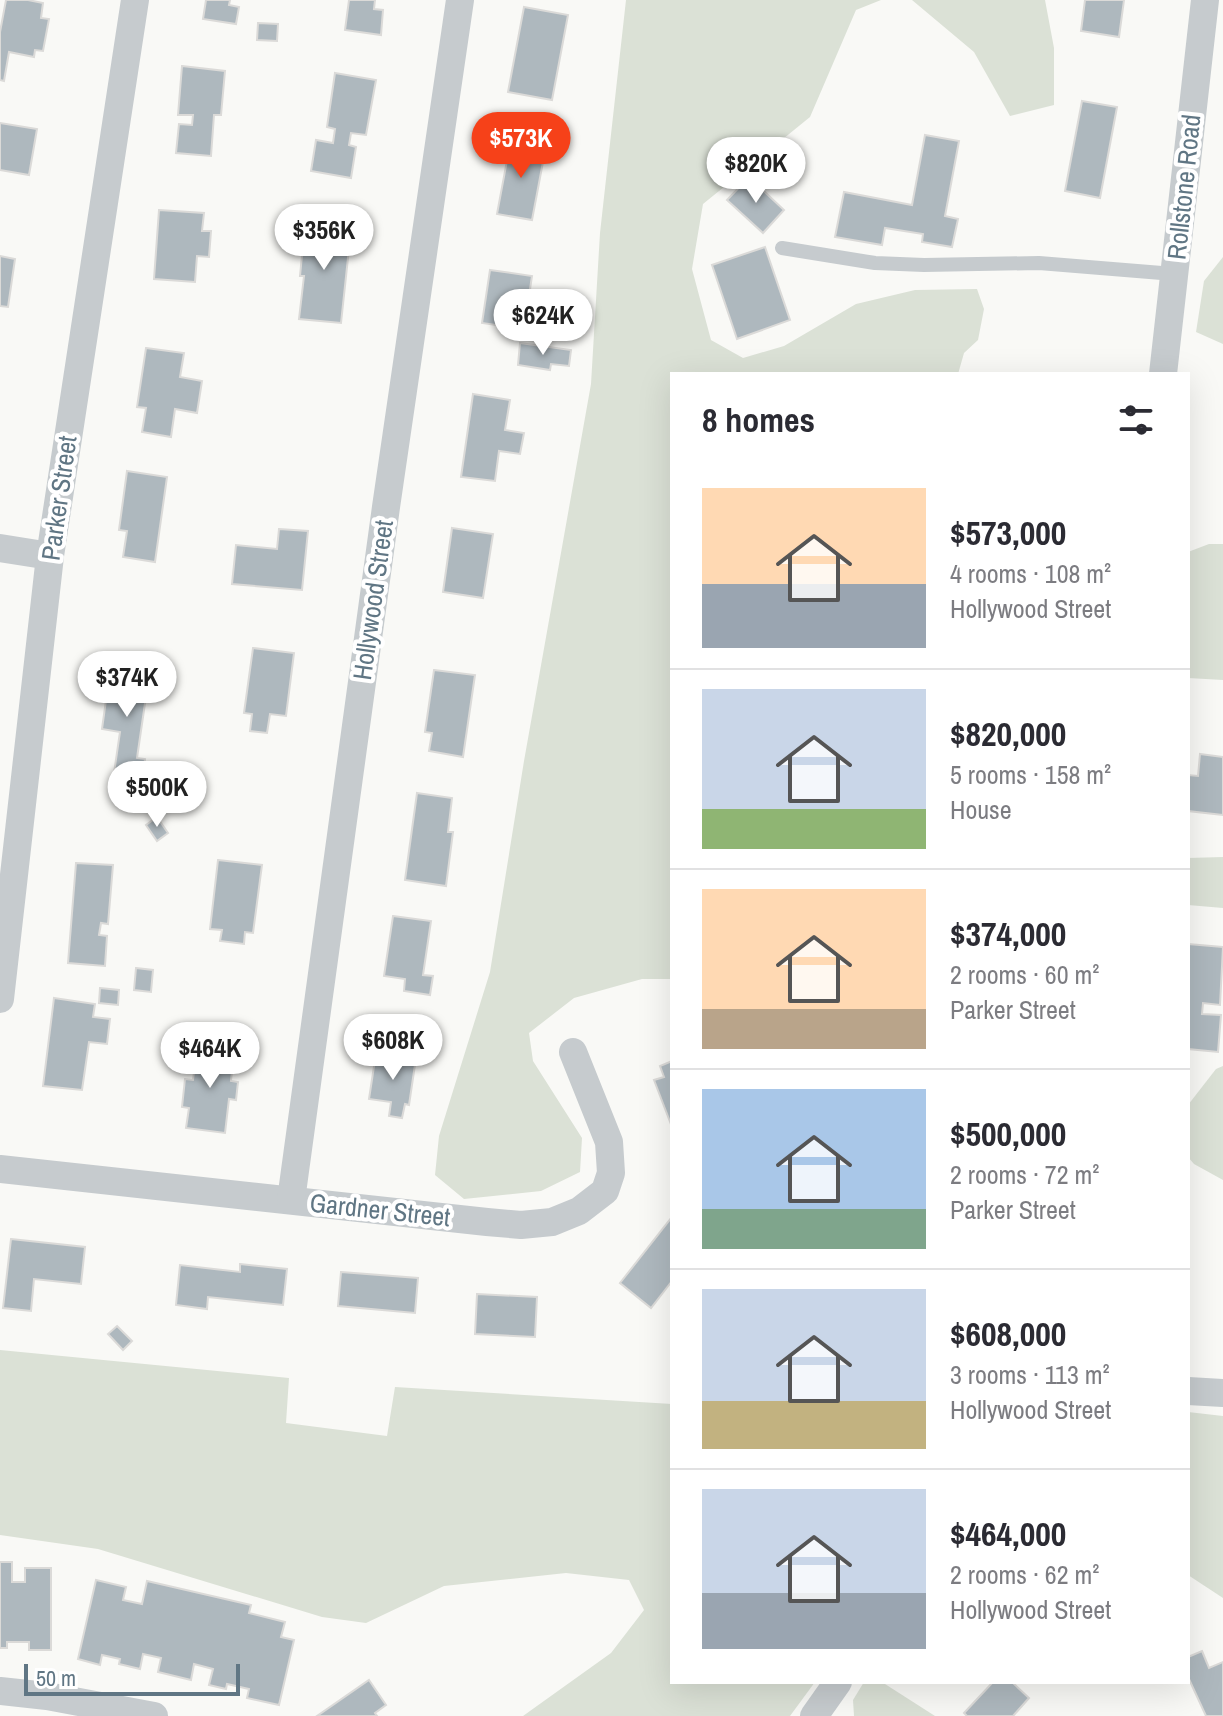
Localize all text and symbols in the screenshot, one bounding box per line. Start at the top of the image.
pin: $573K [465,112,577,180]
street label: Rollstone Road [1158,113,1209,261]
text: $573K [490,120,552,155]
pin: $820K [700,137,812,205]
text: $820K [725,145,787,180]
pin: $356K [268,204,380,272]
text: $356K [293,212,355,247]
pin: $624K [487,289,599,357]
text: $624K [512,297,574,332]
text: 8 homes [702,397,815,443]
icon: filters [1114,398,1158,442]
street label: Parker Street [32,433,85,563]
text: $573,000 [950,510,1066,556]
street label: Hollywood Street [344,518,401,682]
icon: home [766,520,862,616]
text: 4 rooms · 108 m² [950,556,1111,591]
text: Hollywood Street [950,591,1111,626]
pin: $374K [71,651,183,719]
text: $374K [96,659,158,694]
text: $820,000 [950,711,1066,757]
icon: home [766,721,862,817]
text: 5 rooms · 158 m² [950,757,1111,792]
pin: $500K [101,761,213,829]
text: $500K [126,769,188,804]
text: House [950,792,1012,827]
text: $374,000 [950,911,1066,957]
icon: home [766,921,862,1017]
text: 2 rooms · 60 m² [950,957,1099,992]
text: Parker Street [950,992,1076,1027]
pin: $608K [337,1014,449,1082]
pin: $464K [154,1022,266,1090]
text: $608K [362,1022,424,1057]
text: $464K [179,1030,241,1065]
text: $500,000 [950,1111,1066,1157]
icon: home [766,1121,862,1217]
text: 2 rooms · 72 m² [950,1157,1099,1192]
street label: Gardner Street [308,1185,452,1234]
text: Parker Street [950,1192,1076,1227]
text: $608,000 [950,1311,1066,1357]
icon: home [766,1321,862,1417]
text: 3 rooms · 113 m² [950,1357,1110,1392]
text: Hollywood Street [950,1392,1111,1427]
text: $464,000 [950,1511,1066,1557]
icon: home [766,1521,862,1617]
text: 2 rooms · 62 m² [950,1557,1099,1592]
text: Hollywood Street [950,1592,1111,1627]
scale bar [24,1660,240,1696]
text: 50 m [36,1663,76,1693]

